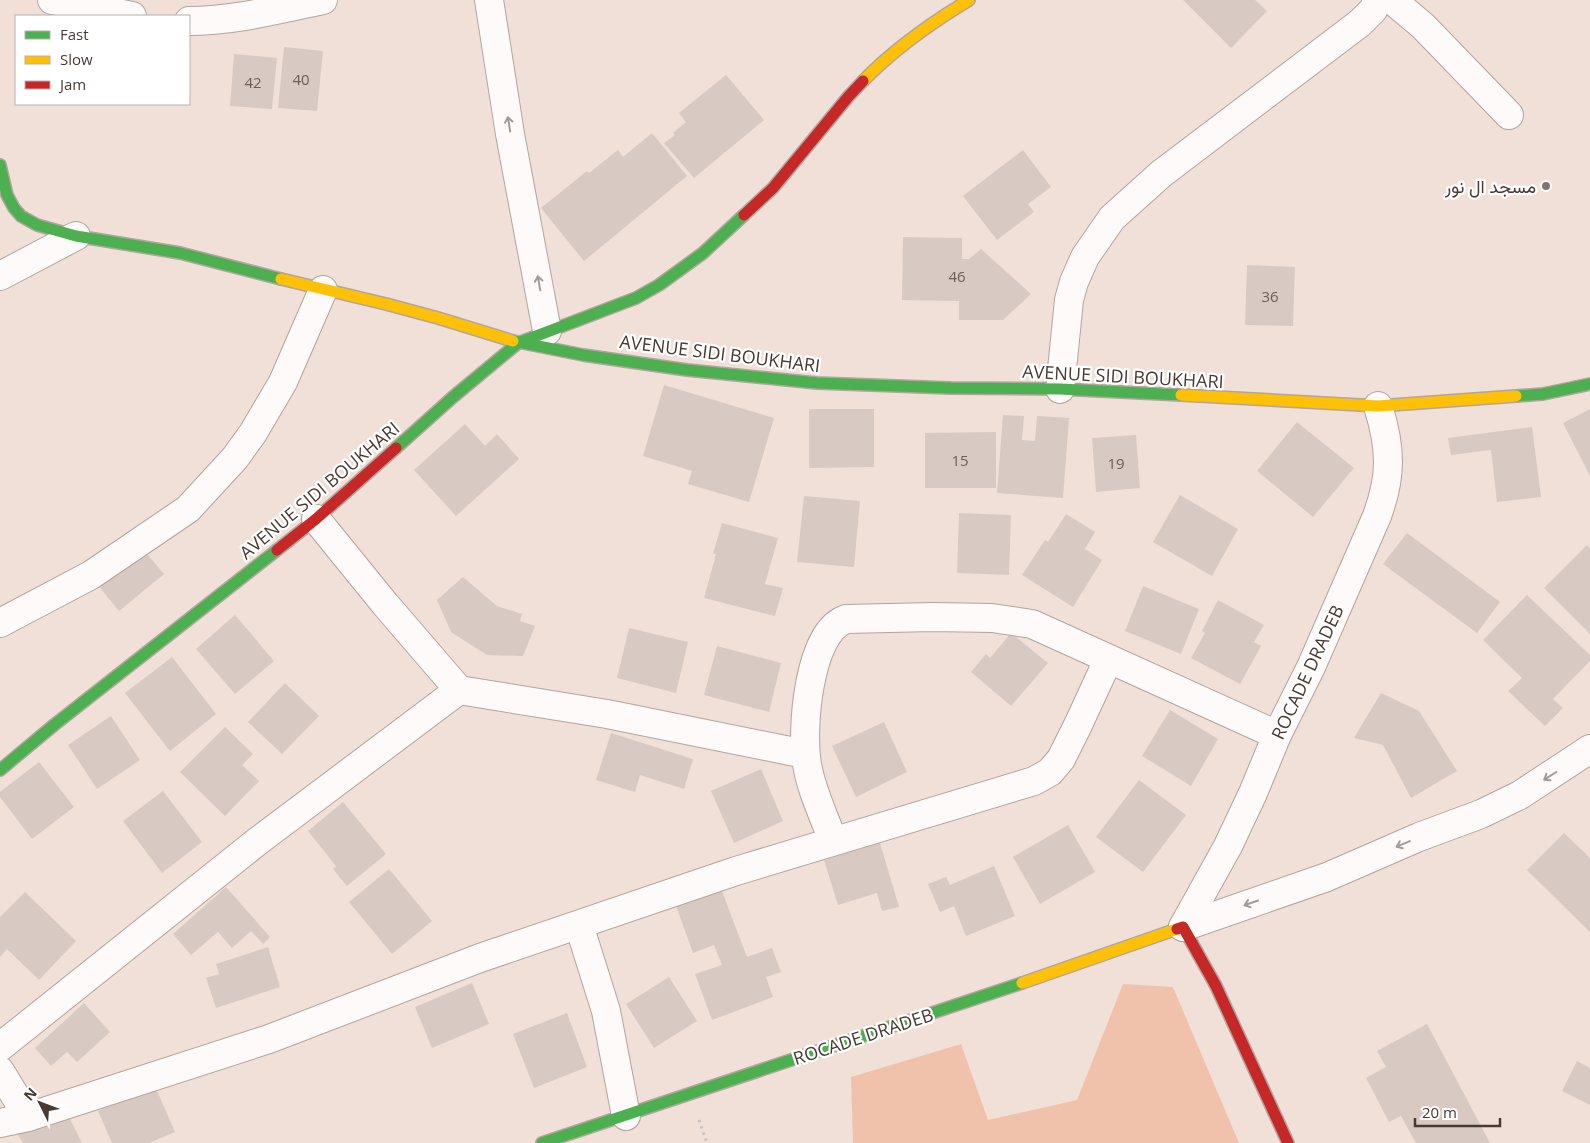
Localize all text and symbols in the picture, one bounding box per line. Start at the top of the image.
legend [15,15,190,105]
text: Fast [60,24,89,44]
text: Slow [60,49,93,69]
house number: 40 [292,69,310,89]
house number: 42 [244,72,262,92]
text: Jam [58,74,86,94]
one-way arrow [503,116,513,132]
place label: مسجد ال نور [1444,174,1536,198]
marker: مسجد ال نور [1540,180,1552,192]
house number: 46 [948,266,966,286]
one-way arrow [533,276,543,292]
house number: 36 [1261,286,1279,306]
street label: AVENUE SIDI BOUKHARI [618,329,822,377]
street label: AVENUE SIDI BOUKHARI [1022,359,1224,393]
street label: AVENUE SIDI BOUKHARI [234,416,404,564]
house number: 15 [951,450,969,470]
house number: 19 [1107,453,1125,473]
street label: ROCADE DRADEB [1265,601,1349,743]
one-way arrow [1543,772,1557,782]
one-way arrow [1395,841,1410,850]
one-way arrow [1243,898,1259,908]
street label: ROCADE DRADEB [790,1002,936,1070]
north arrow [15,1078,65,1128]
text: N [19,1083,41,1105]
scale bar [1415,1096,1500,1128]
text: 20 m [1422,1102,1457,1122]

